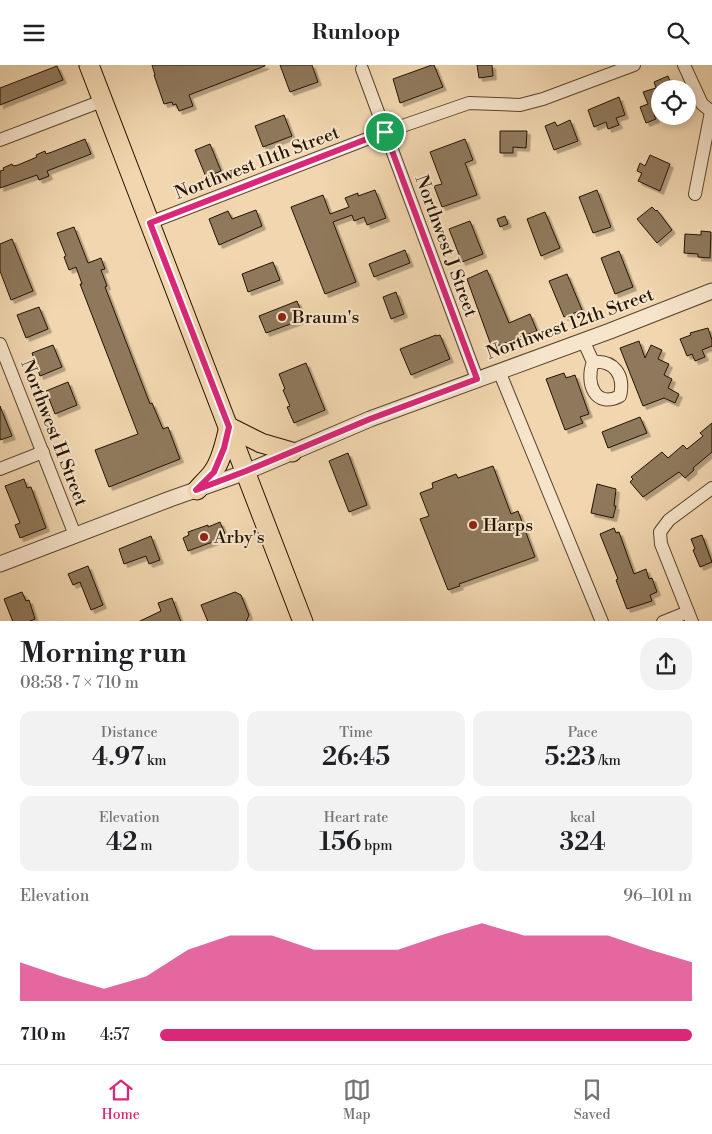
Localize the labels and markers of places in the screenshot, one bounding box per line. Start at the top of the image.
pin [364,111,406,153]
place label: Braum's [291,306,360,329]
marker: Braum's [276,311,288,323]
place label: Harps [483,514,533,537]
marker: Harps [467,519,479,531]
place label: Arby's [213,526,265,549]
marker: Arby's [198,531,210,543]

